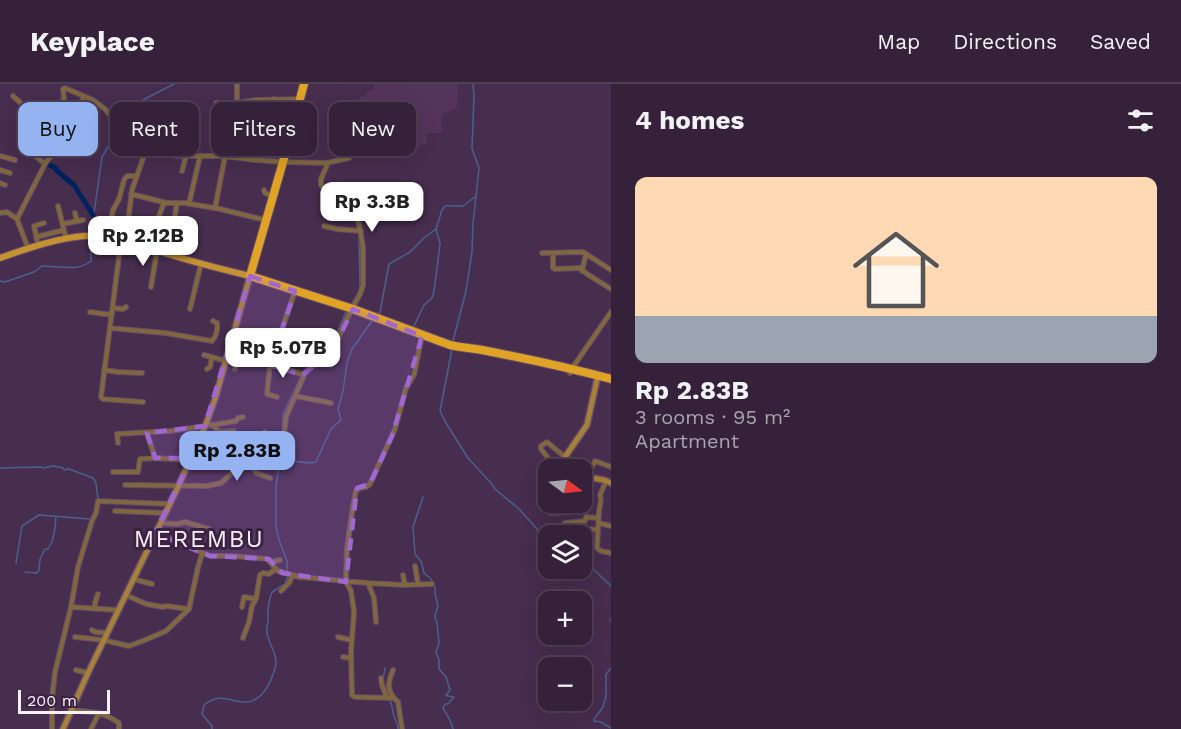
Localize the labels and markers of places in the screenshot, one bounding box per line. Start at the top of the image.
pin: Rp 3.3B [317,182,427,233]
pin: Rp 2.12B [81,216,205,267]
pin: Rp 5.07B [221,328,345,379]
pin: Rp 2.83B [175,431,299,482]

